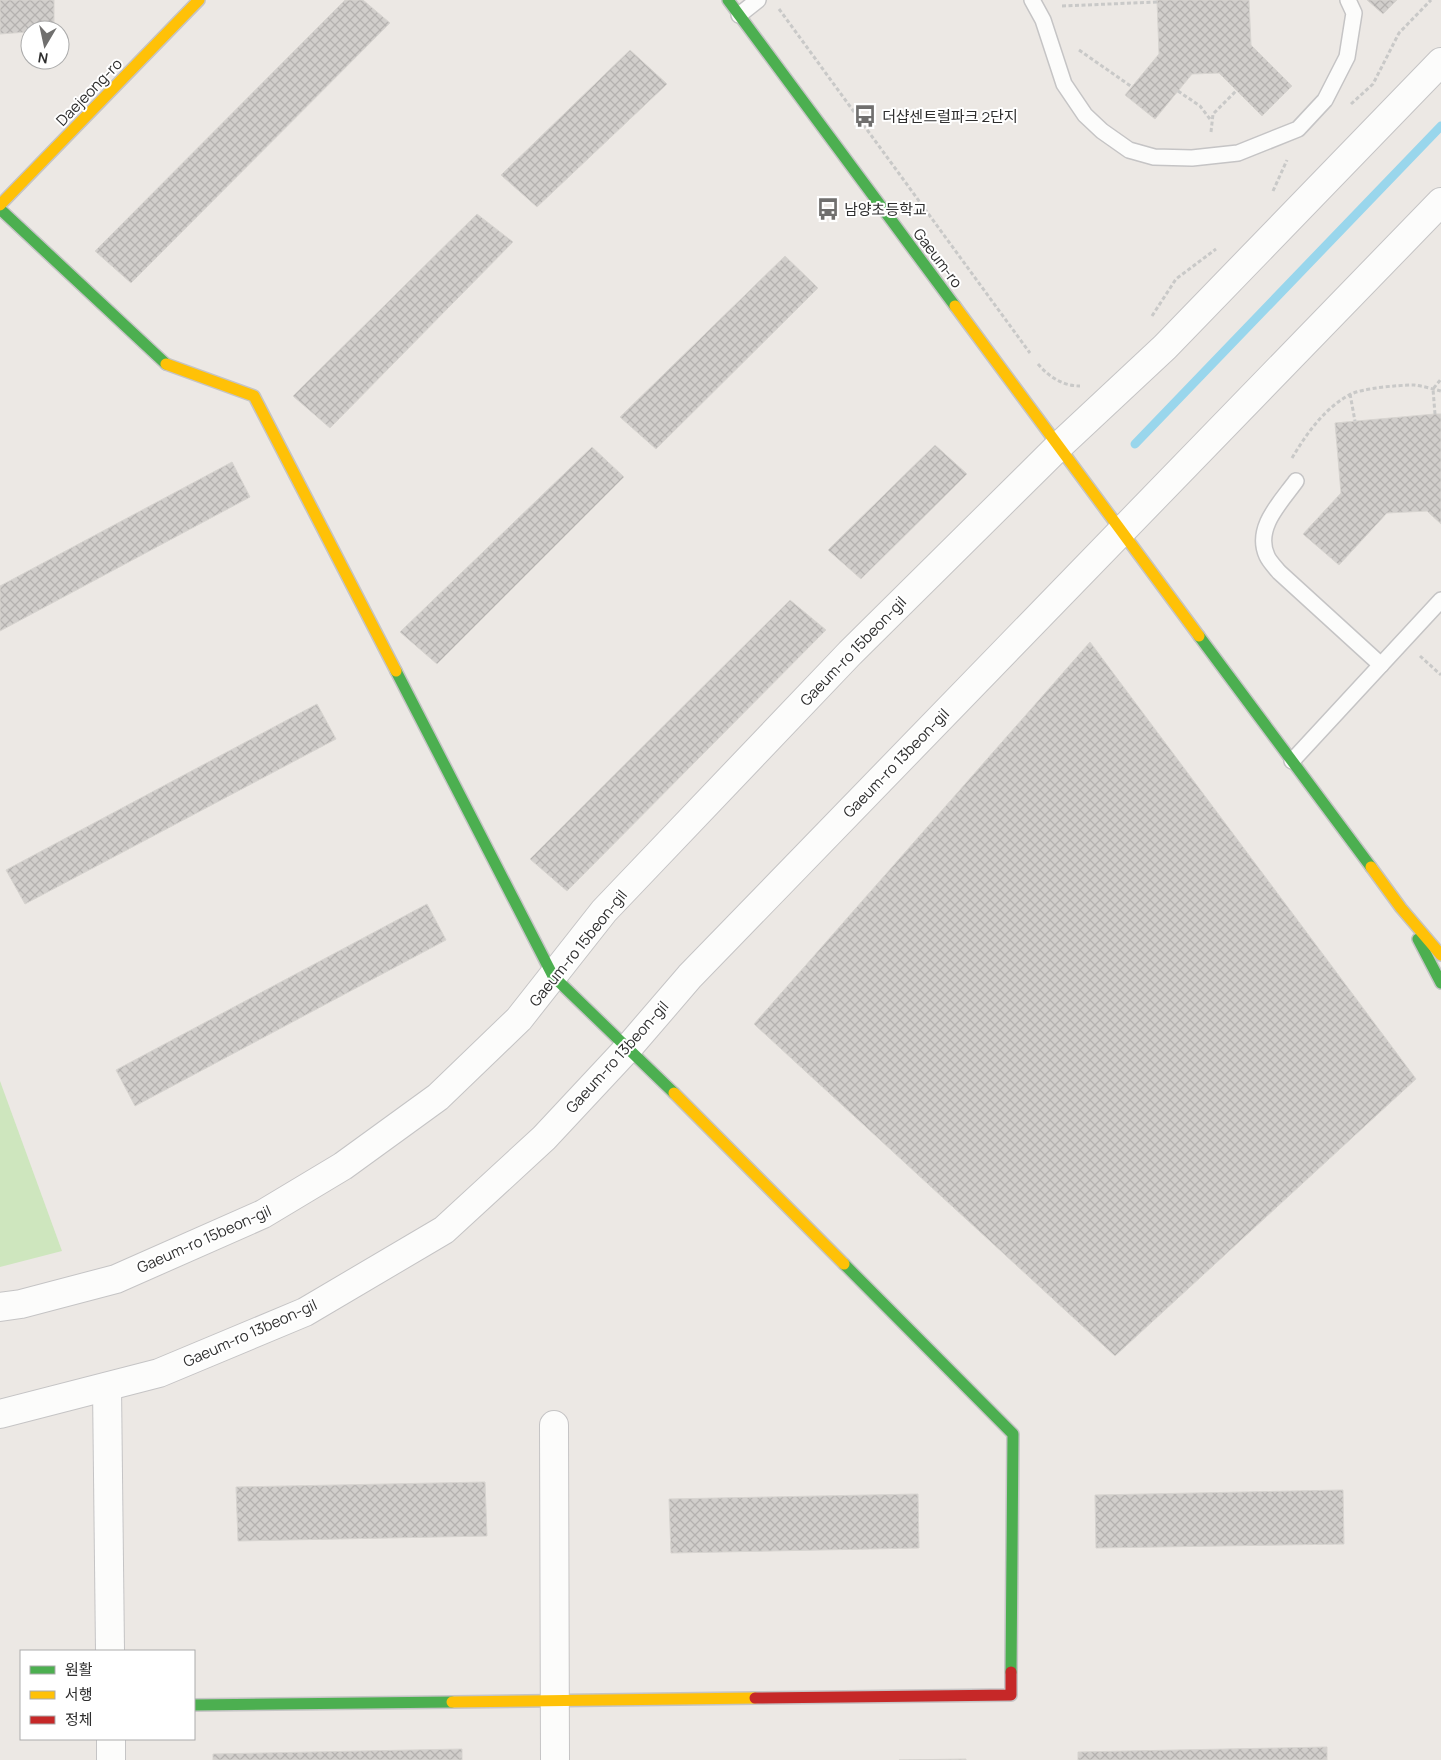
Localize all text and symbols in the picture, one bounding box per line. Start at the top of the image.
north arrow [20,20,70,70]
text: N [36,48,49,69]
street label: Daejeong-ro [51,53,127,131]
bus stop icon: 더샵센트럴파크 2단지 [852,103,878,129]
place label: 더샵센트럴파크 2단지 [882,106,1018,127]
bus stop icon: 남양초등학교 [815,196,841,222]
place label: 남양초등학교 [844,199,927,220]
street label: Gaeum-ro [909,224,967,292]
street label: Gaeum-ro 15beon-gil [795,592,911,710]
street label: Gaeum-ro 13beon-gil [838,704,954,822]
street label: Gaeum-ro 15beon-gil [524,885,632,1011]
street label: Gaeum-ro 13beon-gil [561,996,673,1118]
street label: Gaeum-ro 15beon-gil [134,1200,274,1278]
street label: Gaeum-ro 13beon-gil [180,1294,320,1372]
legend [20,1650,195,1740]
text: 원활 [65,1659,93,1680]
text: 서행 [65,1684,93,1705]
text: 정체 [65,1709,93,1730]

